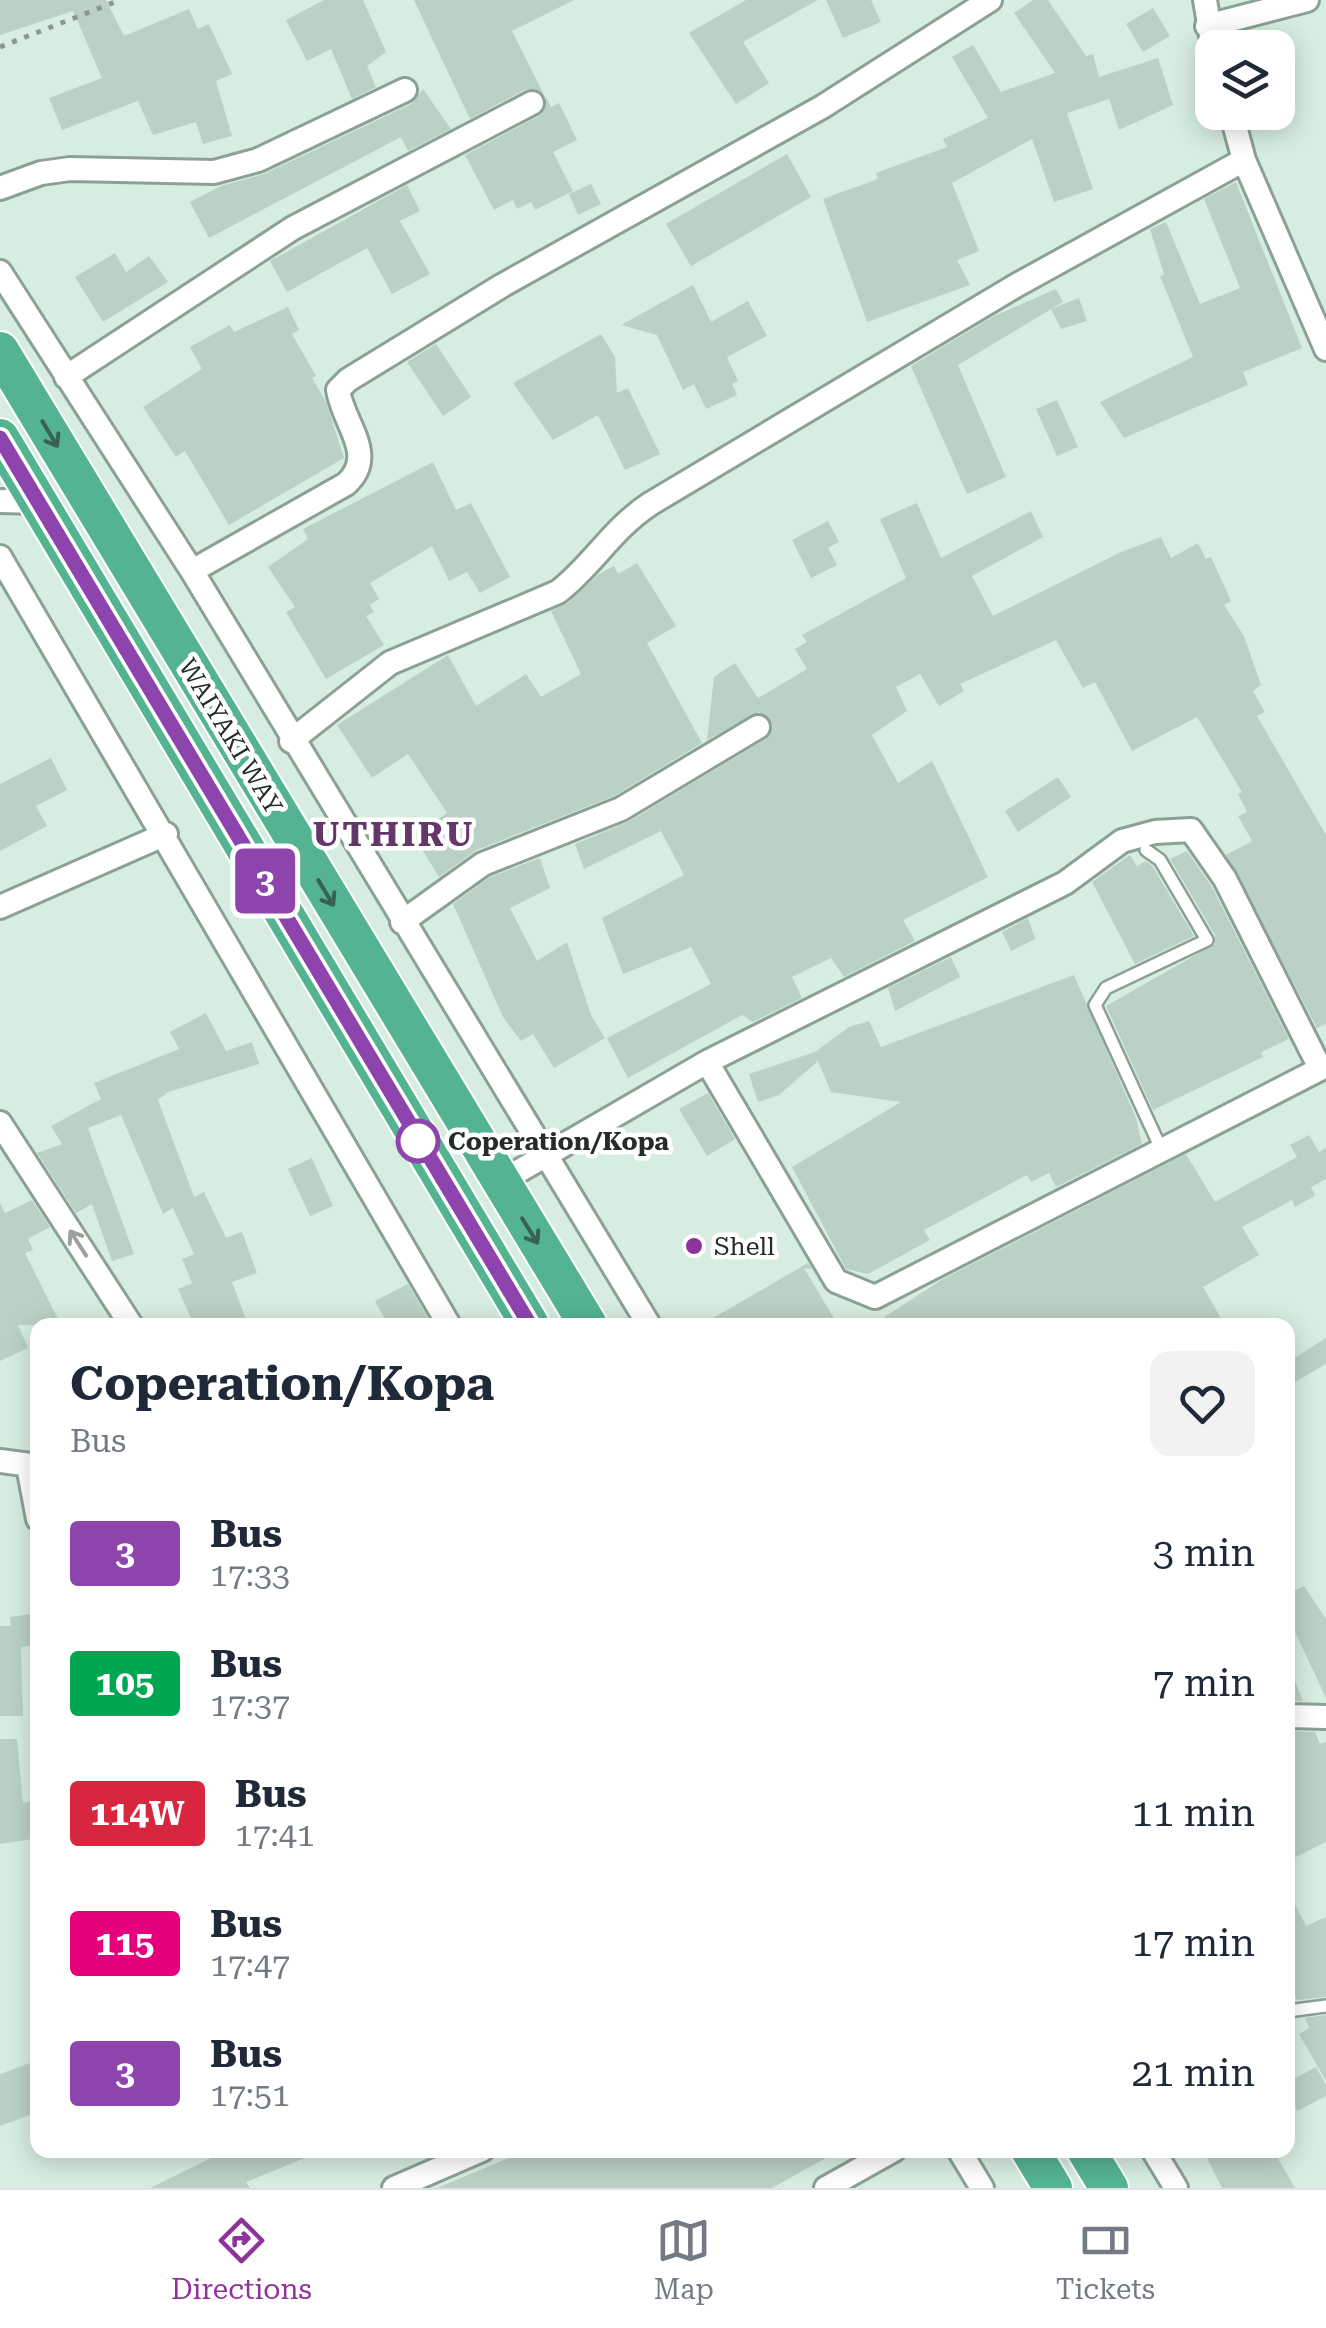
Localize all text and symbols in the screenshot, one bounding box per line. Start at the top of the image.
map controls [1195,30,1295,130]
button: layers [1195,30,1295,130]
one-way arrow [40,419,60,448]
street label: WAIYAKI WAY [173,653,288,819]
district label: UTHIRU [313,814,475,855]
line badge: 3 [232,848,298,914]
text: 3 [255,861,275,902]
one-way arrow [316,878,336,907]
marker: Coperation/Kopa [397,1120,439,1162]
place label: Coperation/Kopa [448,1127,669,1156]
one-way arrow [520,1216,540,1245]
one-way arrow [68,1230,89,1258]
place label: Shell [714,1232,775,1261]
marker: Shell [683,1235,705,1257]
button: heart [1150,1351,1255,1456]
text: Coperation/Kopa [70,1356,494,1412]
text: Bus [70,1422,126,1460]
text: Bus [210,1512,282,1556]
text: 3 min [1153,1531,1255,1575]
text: 3 [115,1533,135,1574]
text: 17:33 [210,1556,290,1594]
text: Bus [210,1642,282,1686]
text: 7 min [1153,1661,1255,1705]
text: 105 [96,1663,154,1704]
text: 17:37 [210,1686,290,1724]
text: Bus [235,1772,307,1816]
text: 11 min [1132,1791,1255,1835]
text: 114W [90,1793,185,1834]
text: 17:41 [235,1816,315,1854]
text: Bus [210,1902,282,1946]
text: 17 min [1132,1921,1255,1965]
text: 115 [96,1923,154,1964]
text: 17:47 [210,1946,290,1984]
text: Bus [210,2032,282,2076]
text: 21 min [1132,2051,1255,2095]
text: 3 [115,2053,135,2094]
text: 17:51 [210,2076,290,2114]
tab: Directions [171,2213,312,2306]
tab: Map [654,2213,714,2306]
tab: Tickets [1056,2213,1155,2306]

